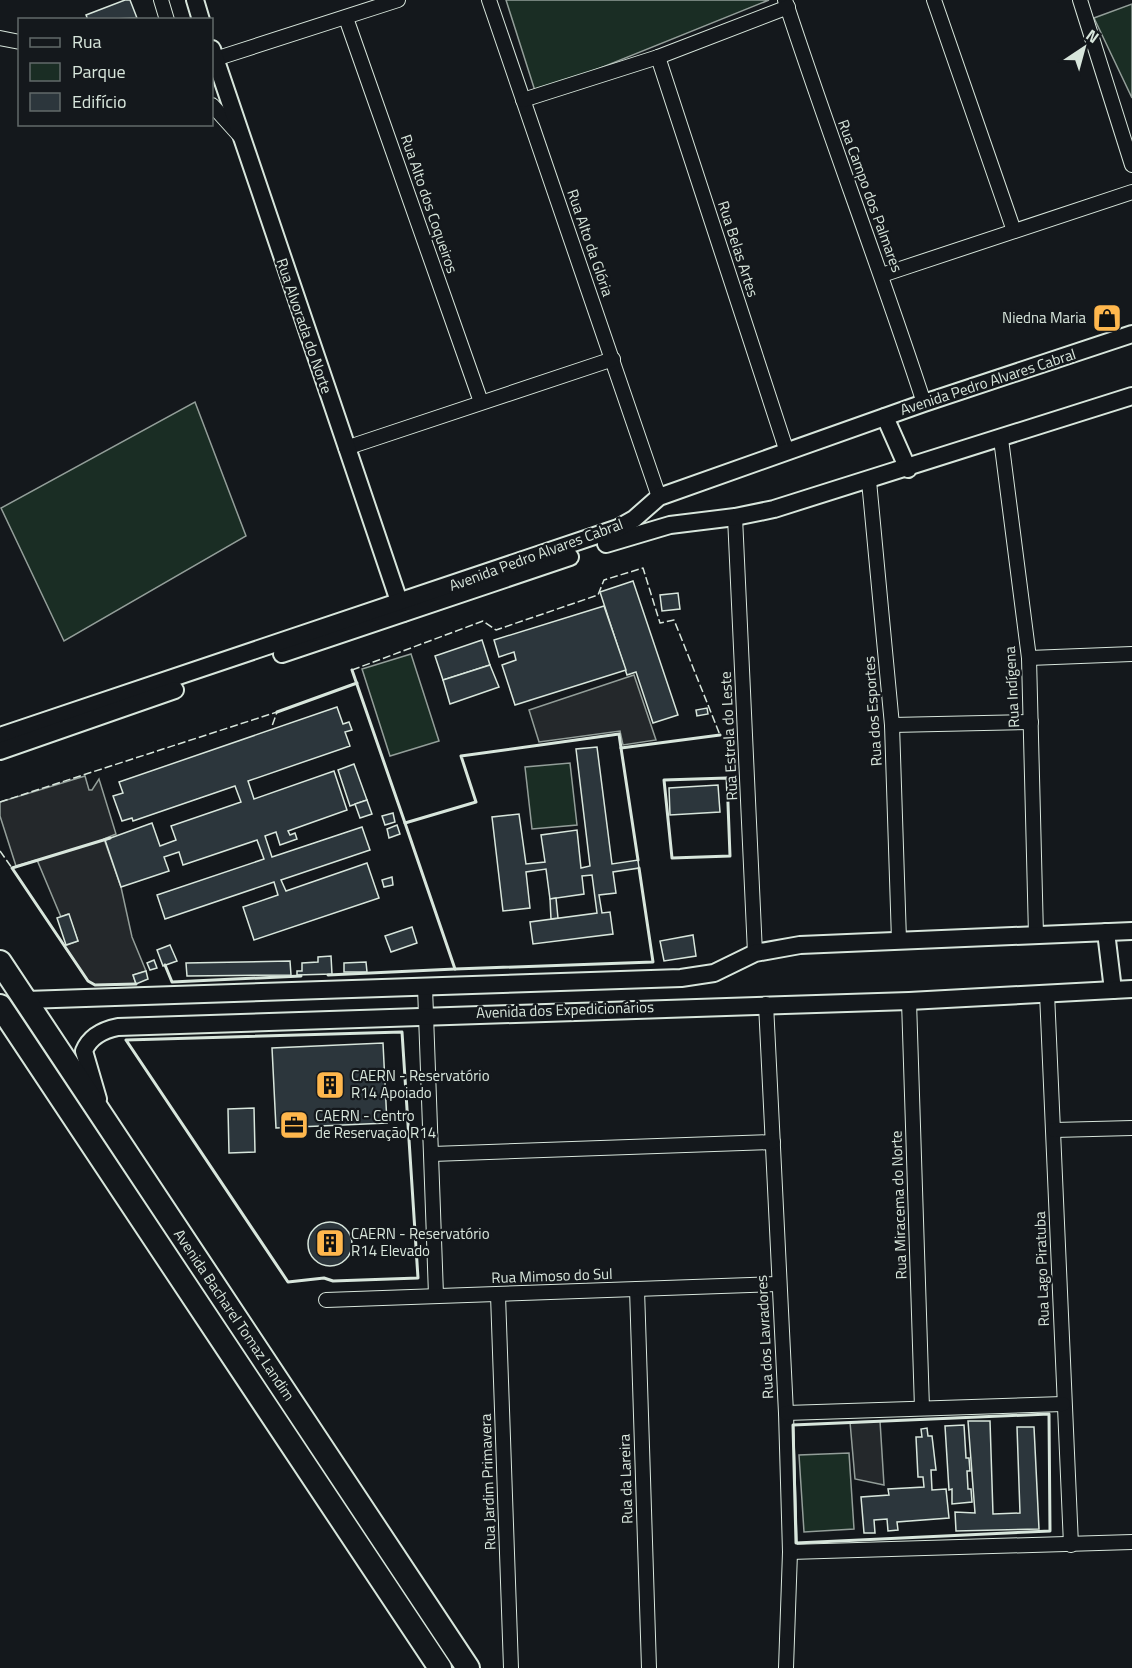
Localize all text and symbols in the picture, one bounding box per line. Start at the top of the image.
legend [18,18,213,126]
north arrow [1054,18,1114,78]
text: N [1081,23,1104,49]
text: Rua [72,28,102,55]
text: Parque [72,58,126,85]
text: Edifício [72,88,126,115]
street label: Rua Campo dos Palmares [832,116,909,275]
street label: Rua Alto dos Coqueiros [395,131,464,276]
street label: Rua Alto da Glória [561,186,620,300]
street label: Rua Belas Artes [712,198,765,300]
street label: Rua Alvorada do Norte [270,255,338,397]
shop icon: Niedna Maria [1091,302,1123,334]
place label: Niedna Maria [1002,306,1086,329]
street label: Avenida Pedro Alvares Cabral [897,342,1079,421]
street label: Avenida Pedro Alvares Cabral [446,512,626,597]
street label: Rua Indígena [998,645,1025,728]
street label: Rua dos Esportes [857,655,888,767]
street label: Rua Estrela do Leste [714,671,743,801]
street label: Avenida dos Expedicionários [476,995,654,1024]
place label: CAERN - Reservatório R14 Apoiado [351,1064,490,1104]
building icon: CAERN - Reservatório R14 Apoiado [314,1069,346,1101]
place label: CAERN - Centro de Reservação R14 [315,1104,436,1144]
office icon: CAERN - Centro de Reservação R14 [278,1109,310,1141]
street label: Rua Miracema do Norte [884,1130,913,1280]
street label: Rua Lago Piratuba [1028,1211,1055,1327]
place label: CAERN - Reservatório R14 Elevado [351,1222,490,1262]
street label: Avenida Bacharel Tomaz Landim [168,1224,301,1405]
building icon: CAERN - Reservatório R14 Elevado [314,1227,346,1259]
street label: Rua Mimoso do Sul [491,1262,613,1289]
street label: Rua dos Lavradores [750,1274,779,1400]
street label: Rua Jardim Primavera [474,1413,501,1551]
street label: Rua da Lareira [612,1433,639,1524]

